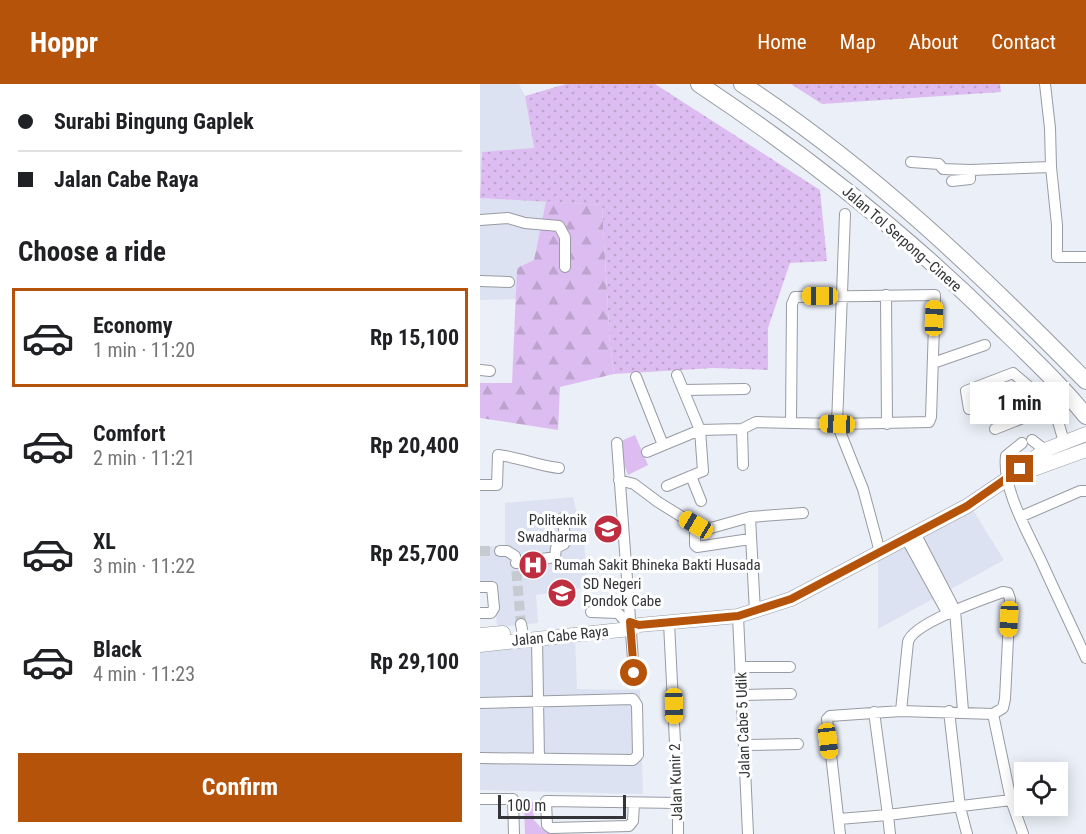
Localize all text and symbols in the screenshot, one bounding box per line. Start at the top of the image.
text: Hoppr [30,26,98,59]
text: Home [757,30,807,54]
text: Map [840,30,876,54]
text: About [909,30,958,54]
text: Contact [991,30,1056,54]
text: Surabi Bingung Gaplek [54,109,254,134]
text: Jalan Cabe Raya [54,167,199,192]
street label: Jalan Tol Serpong–Cinere [839,182,965,296]
text: Choose a ride [18,236,166,268]
car [802,287,838,305]
car [924,300,944,336]
icon: car [21,311,75,365]
text: Economy [93,313,173,338]
text: Rp 15,100 [370,325,459,350]
text: 1 min · 11:20 [93,338,195,362]
callout: 1 min [970,382,1070,424]
text: 1 min [997,391,1042,415]
car [819,414,855,434]
icon: car [21,419,75,473]
text: Comfort [93,421,166,446]
text: Rp 20,400 [370,433,459,458]
text: 2 min · 11:21 [93,446,195,470]
route end [1006,455,1033,482]
car [676,508,716,542]
place label: Politeknik Swadharma [517,511,587,546]
school or university icon: Politeknik Swadharma [592,513,624,545]
icon: car [21,527,75,581]
text: XL [93,529,116,554]
text: Rp 25,700 [370,541,459,566]
hospital icon: Rumah Sakit Bhineka Bakti Husada [517,549,549,581]
text: 3 min · 11:22 [93,554,195,578]
place label: Rumah Sakit Bhineka Bakti Husada [554,556,761,574]
place label: SD Negeri Pondok Cabe [583,575,661,610]
school or university icon: SD Negeri Pondok Cabe [546,577,578,609]
car [999,601,1019,637]
street label: Jalan Cabe Raya [510,622,610,650]
icon: car [21,635,75,689]
text: Black [93,637,142,662]
text: Rp 29,100 [370,649,459,674]
route start [620,659,647,686]
text: 4 min · 11:23 [93,662,195,686]
street label: Jalan Cabe 5 Udik [732,671,754,778]
car [665,688,683,724]
car [817,722,839,760]
street label: Jalan Kunir 2 [666,743,686,821]
button: Confirm [18,753,462,822]
map controls [1014,762,1068,816]
button: locate [1014,762,1068,816]
scale bar [498,792,626,820]
text: 100 m [507,796,546,815]

